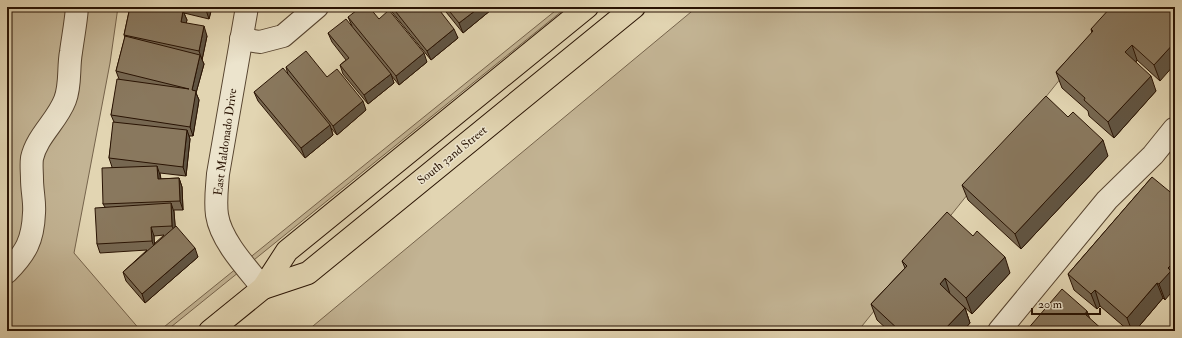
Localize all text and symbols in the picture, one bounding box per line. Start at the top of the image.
street label: East Maldonado Drive [211,88,240,197]
street label: South 32nd Street [414,123,490,188]
scale bar [1032,290,1100,316]
text: 20 m [1038,297,1063,312]

